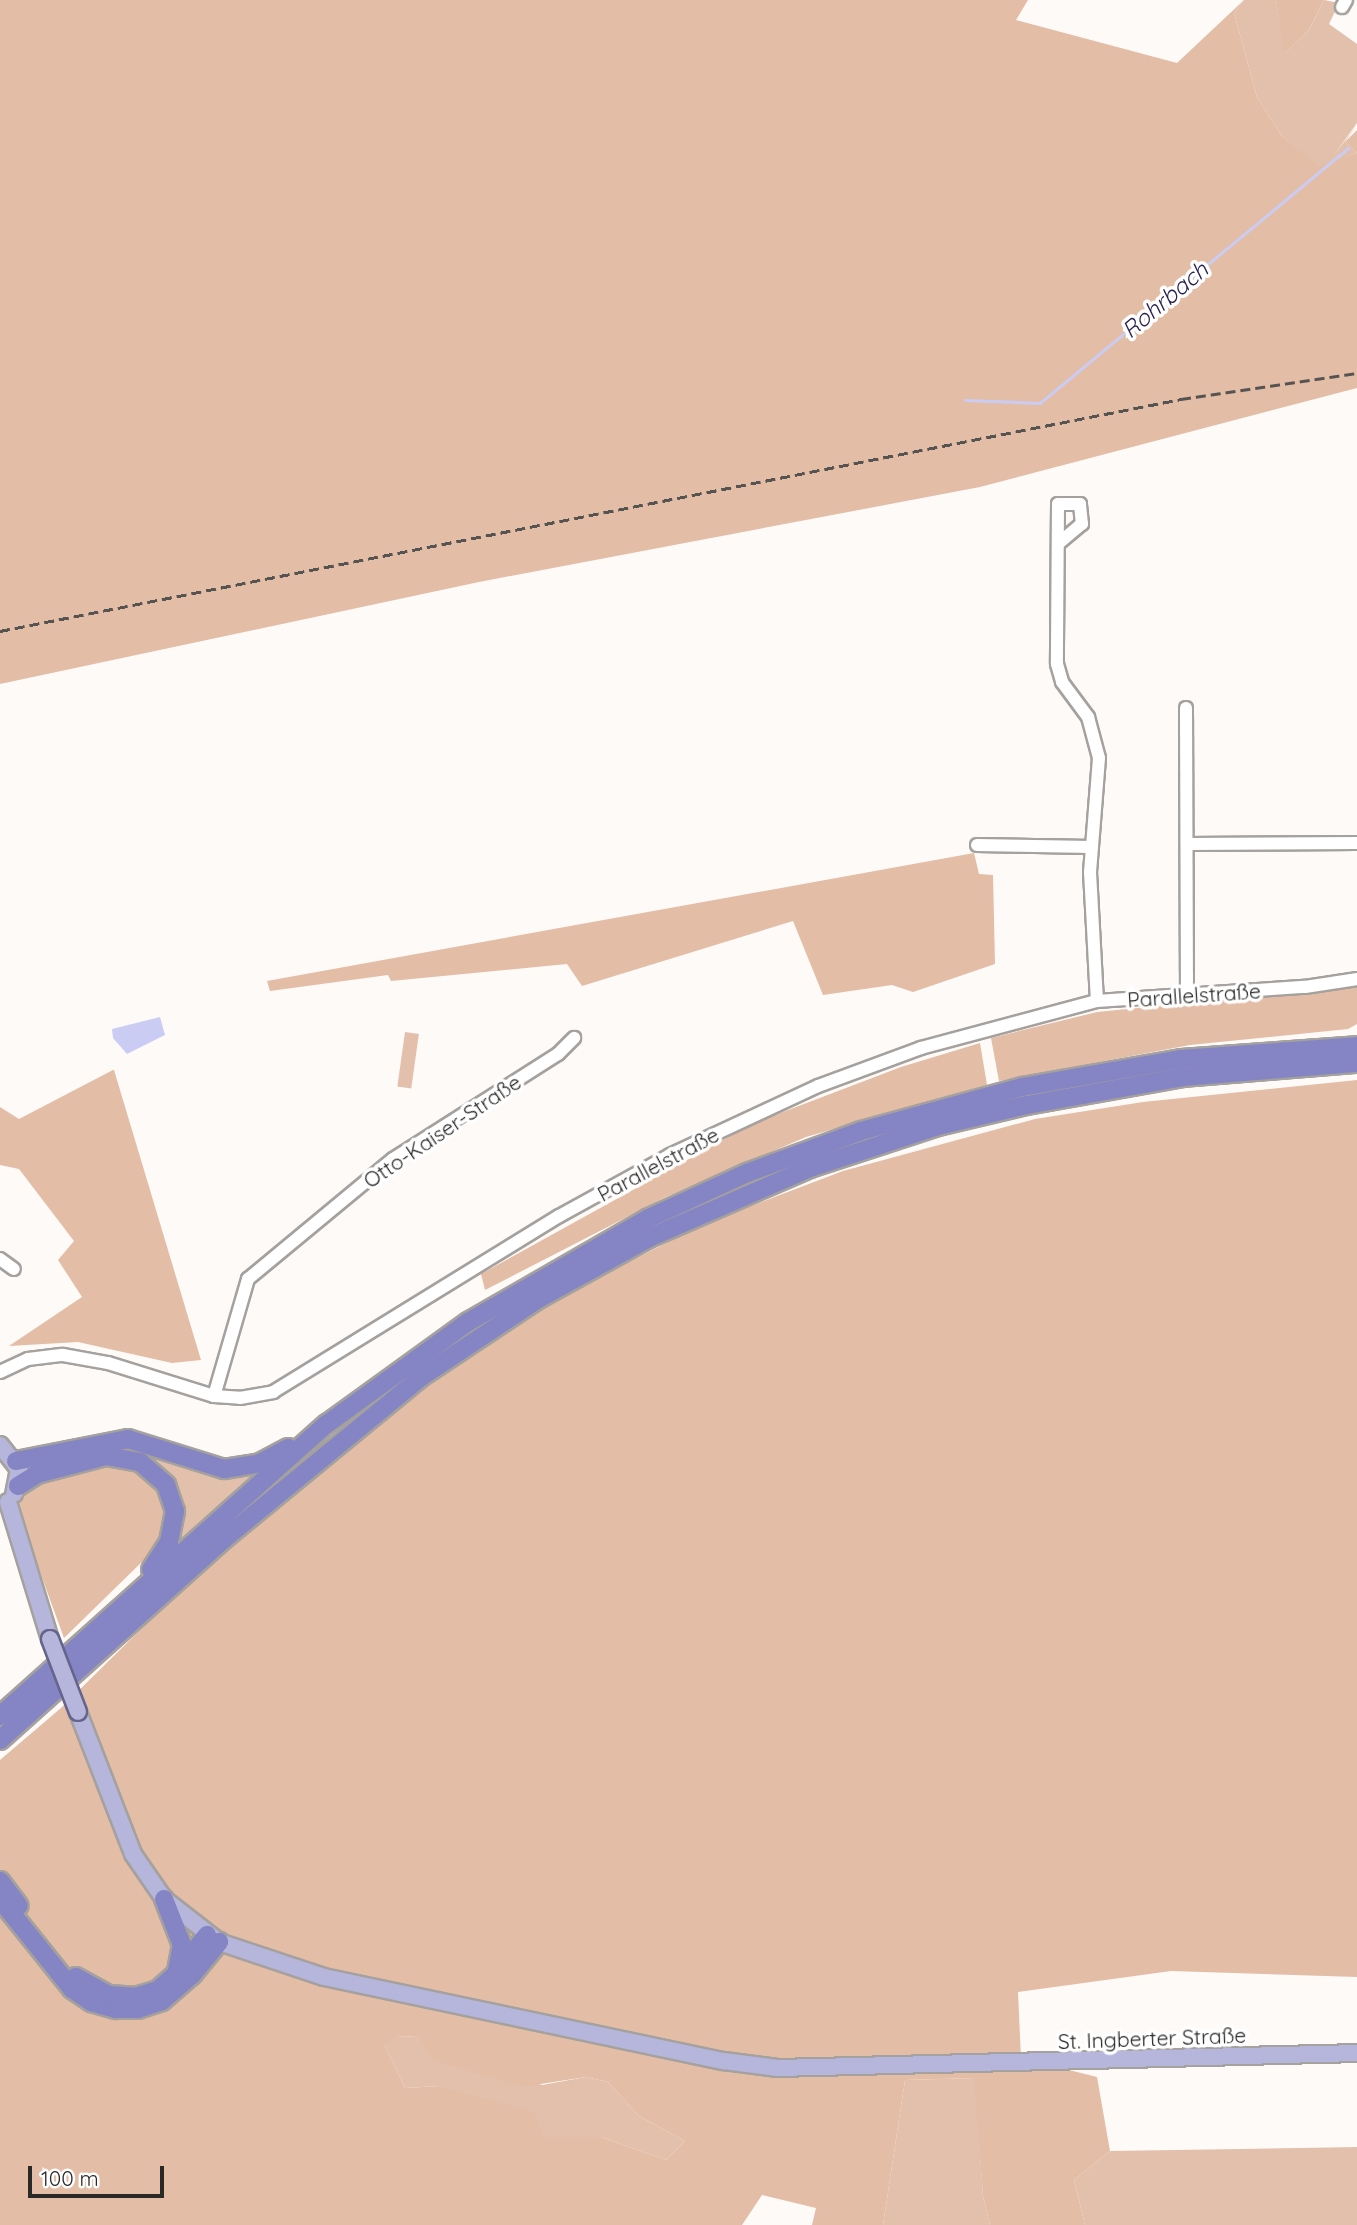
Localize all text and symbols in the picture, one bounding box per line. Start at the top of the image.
water label: Rohrbach [1116,256,1214,344]
street label: Parallelstraße [1126,978,1262,1012]
street label: Otto-Kaiser-Straße [358,1069,526,1193]
street label: Parallelstraße [593,1121,723,1207]
street label: St. Ingberter Straße [1057,2022,1247,2054]
scale bar [32,2152,168,2196]
text: 100 m [41,2165,99,2191]

